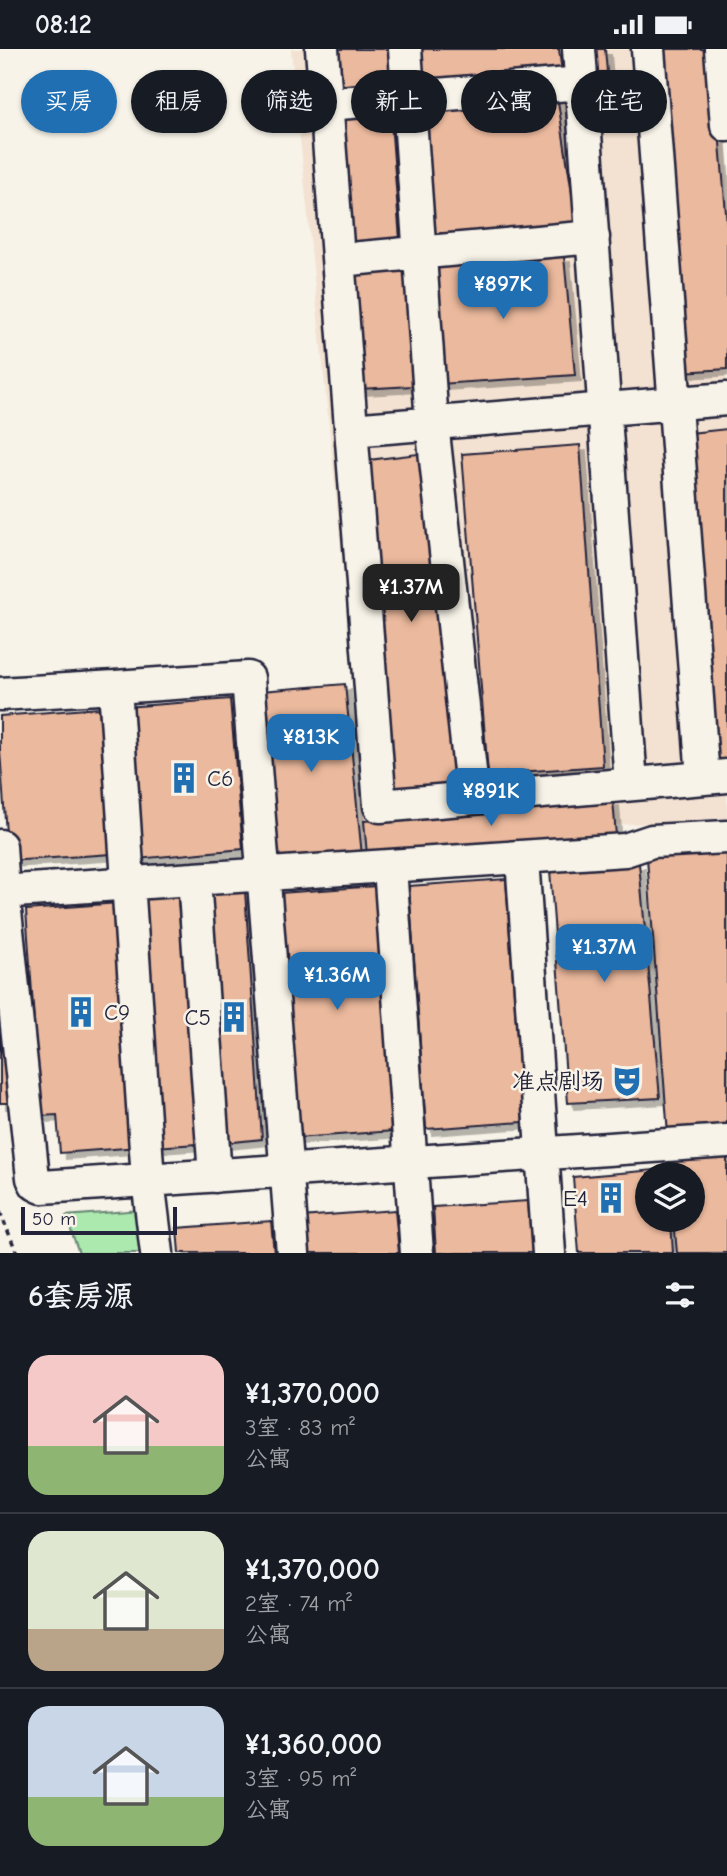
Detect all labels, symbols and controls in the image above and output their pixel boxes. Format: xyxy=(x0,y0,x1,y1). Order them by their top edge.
text: 08:12 xyxy=(35,10,92,40)
chip: 买房 xyxy=(21,70,117,133)
chip: 租房 xyxy=(131,70,227,133)
chip: 筛选 xyxy=(241,70,337,133)
chip: 新上 xyxy=(351,70,447,133)
chip: 公寓 xyxy=(461,70,557,133)
chip: 住宅 xyxy=(571,70,667,133)
pin: ¥897K xyxy=(454,261,552,321)
text: ¥897K xyxy=(474,270,532,297)
pin: ¥1.37M xyxy=(354,565,468,624)
text: ¥1.37M xyxy=(379,573,443,600)
pin: ¥813K xyxy=(262,715,360,774)
text: ¥813K xyxy=(283,723,339,750)
building icon: C6 xyxy=(167,761,201,795)
place label: C6 xyxy=(207,765,234,792)
pin: ¥891K xyxy=(442,769,540,828)
text: ¥891K xyxy=(462,777,520,804)
pin: ¥1.37M xyxy=(547,925,661,984)
text: ¥1.37M xyxy=(572,933,636,960)
pin: ¥1.36M xyxy=(280,953,394,1012)
text: ¥1.36M xyxy=(304,961,370,988)
building icon: C9 xyxy=(64,995,98,1029)
place label: C9 xyxy=(104,999,130,1026)
building icon: C5 xyxy=(217,1000,251,1034)
place label: C5 xyxy=(184,1004,211,1031)
theatre icon: 准点剧场 xyxy=(610,1064,644,1098)
place label: 准点剧场 xyxy=(512,1068,604,1095)
map controls xyxy=(635,1162,705,1232)
button: layers xyxy=(635,1162,705,1232)
building icon: E4 xyxy=(594,1181,628,1215)
place label: E4 xyxy=(563,1185,588,1212)
scale bar xyxy=(21,1204,177,1236)
text: 50 m xyxy=(32,1208,76,1230)
icon: filters xyxy=(661,1276,699,1314)
text: 6套房源 xyxy=(28,1279,134,1314)
text: ¥1,370,000 xyxy=(245,1376,380,1411)
icon: home xyxy=(84,1383,168,1467)
text: 3室 · 83 m² xyxy=(245,1414,355,1441)
text: 公寓 xyxy=(245,1445,291,1472)
text: ¥1,370,000 xyxy=(245,1552,380,1587)
icon: home xyxy=(84,1559,168,1643)
text: 2室 · 74 m² xyxy=(245,1590,352,1617)
text: 公寓 xyxy=(245,1621,291,1648)
text: ¥1,360,000 xyxy=(245,1727,382,1762)
icon: home xyxy=(84,1734,168,1818)
text: 3室 · 95 m² xyxy=(245,1765,356,1792)
text: 公寓 xyxy=(245,1796,291,1823)

